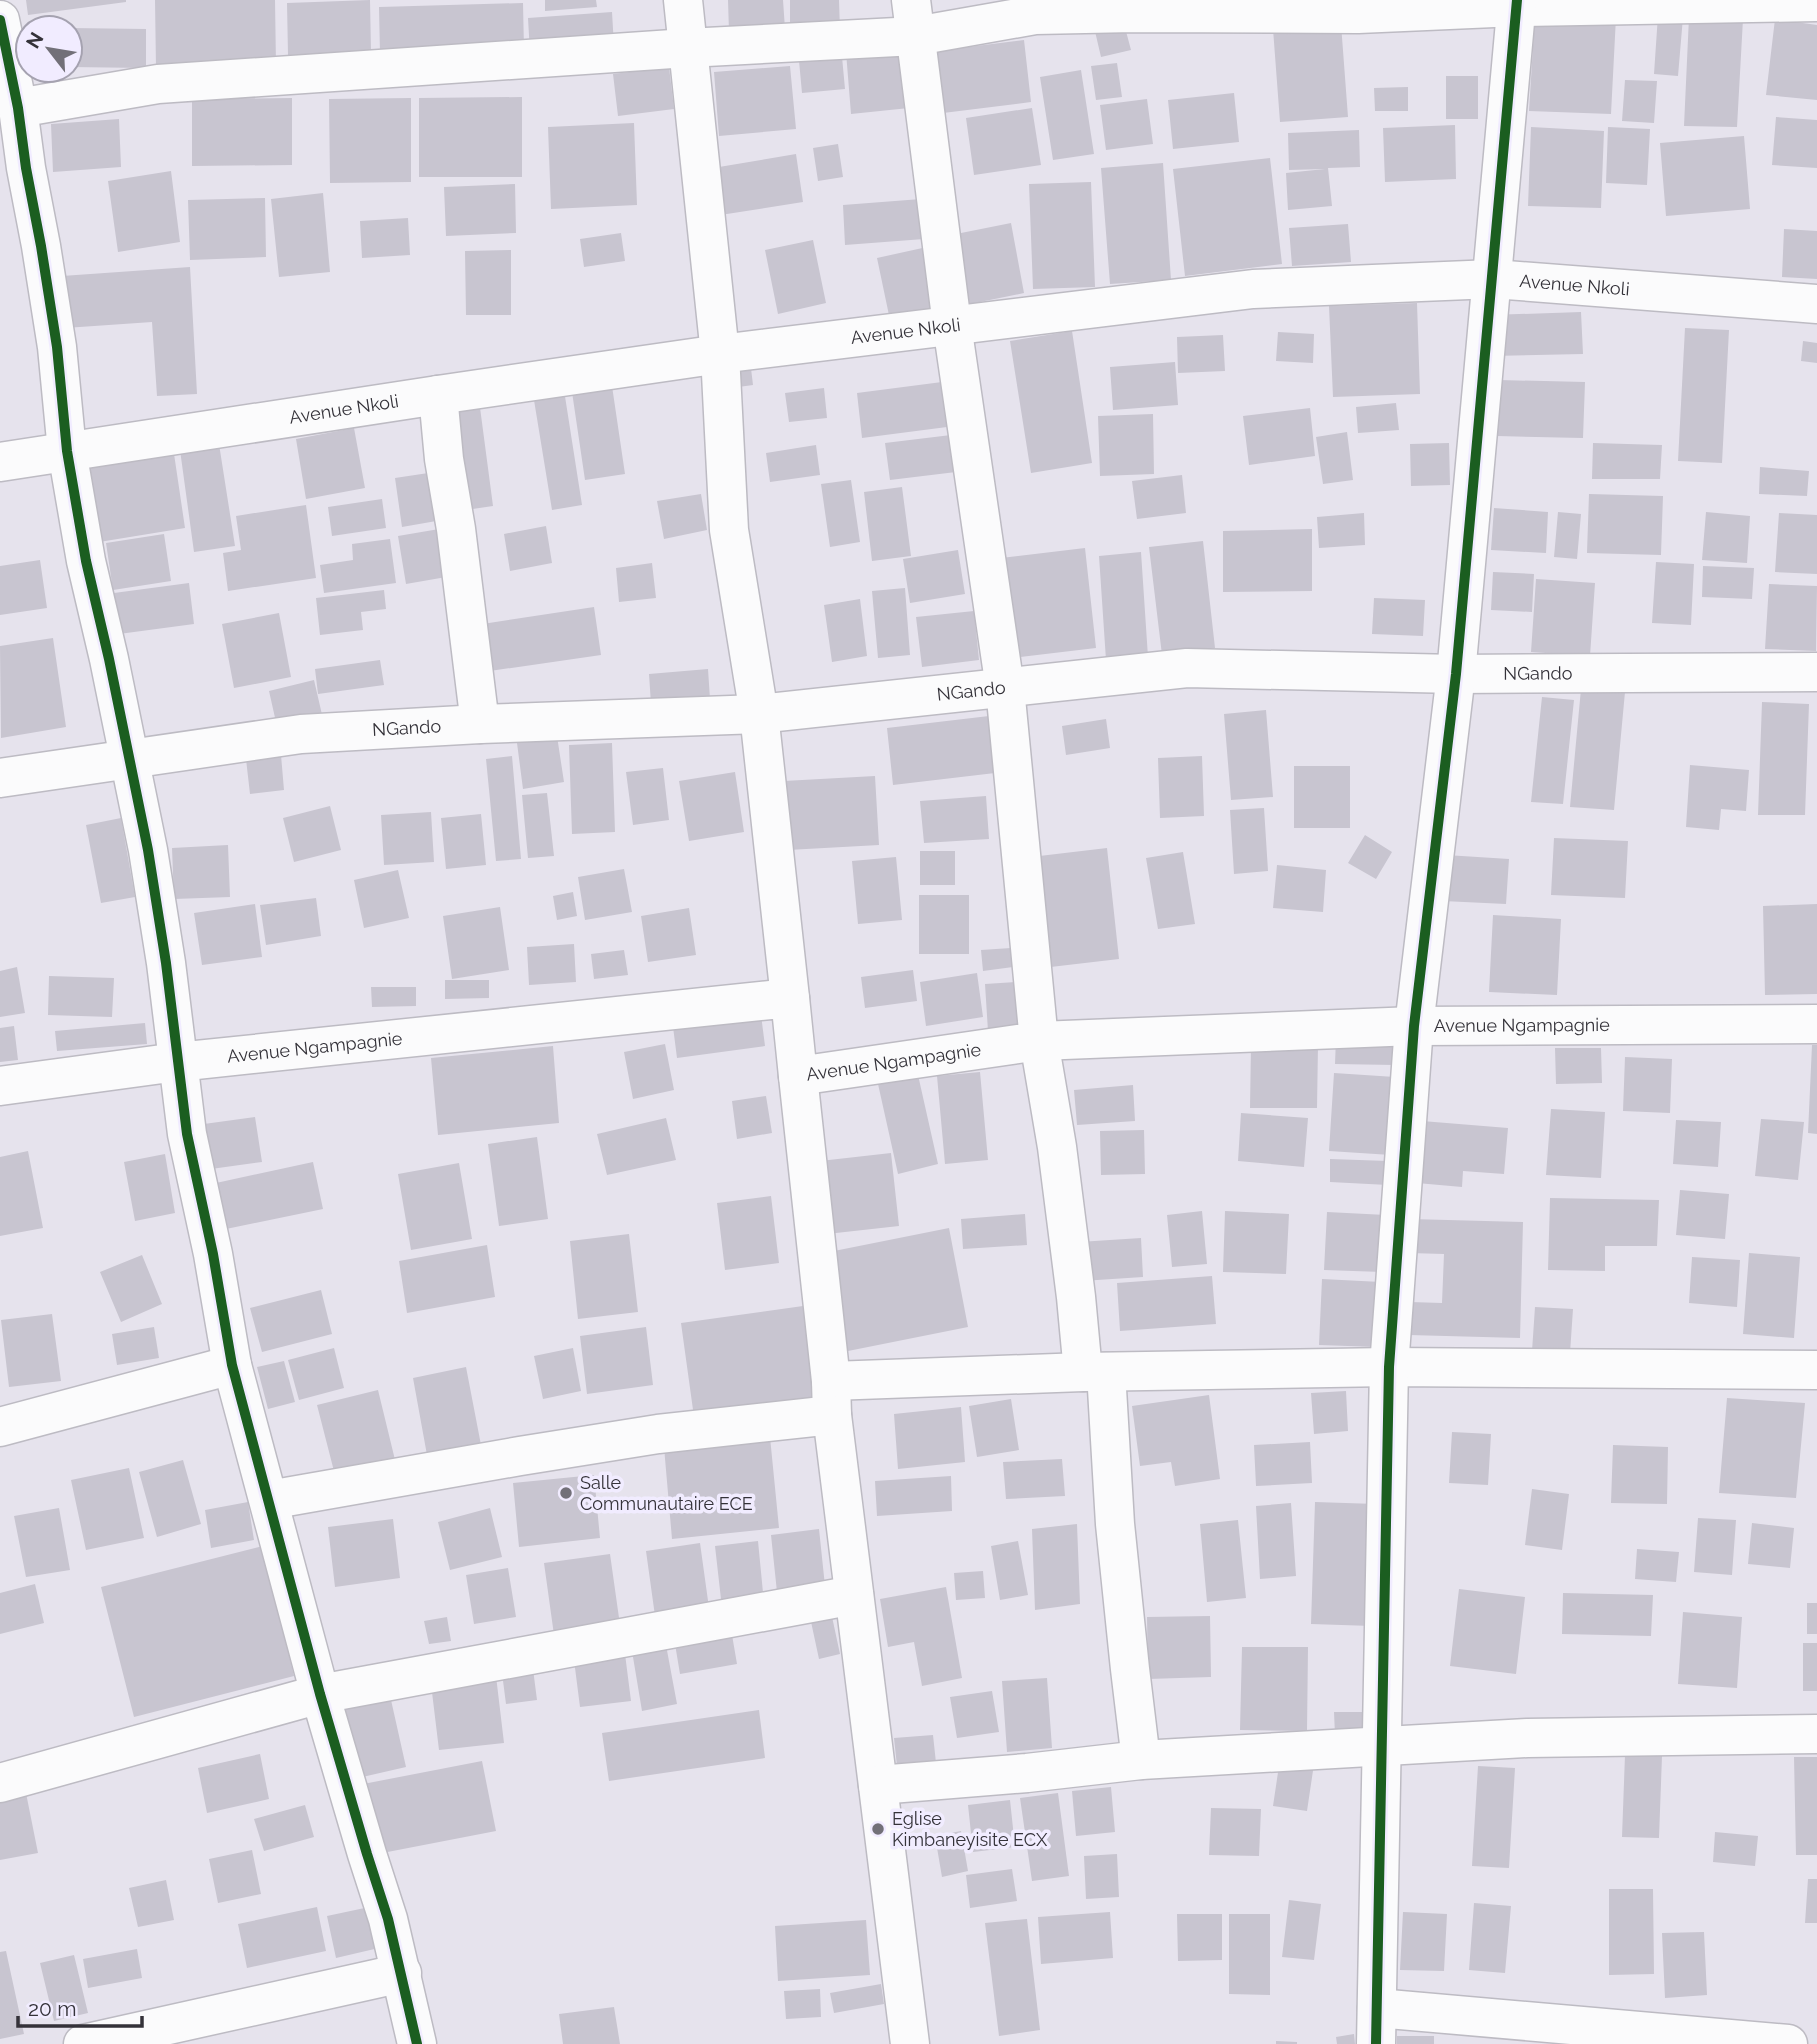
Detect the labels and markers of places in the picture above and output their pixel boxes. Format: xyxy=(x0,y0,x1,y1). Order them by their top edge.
place label: Salle Communautaire ECE xyxy=(580,1472,753,1514)
marker: Salle Communautaire ECE xyxy=(558,1485,574,1501)
place label: Eglise Kimbaneyisite ECX xyxy=(892,1808,1048,1850)
marker: Eglise Kimbaneyisite ECX xyxy=(870,1821,886,1837)

